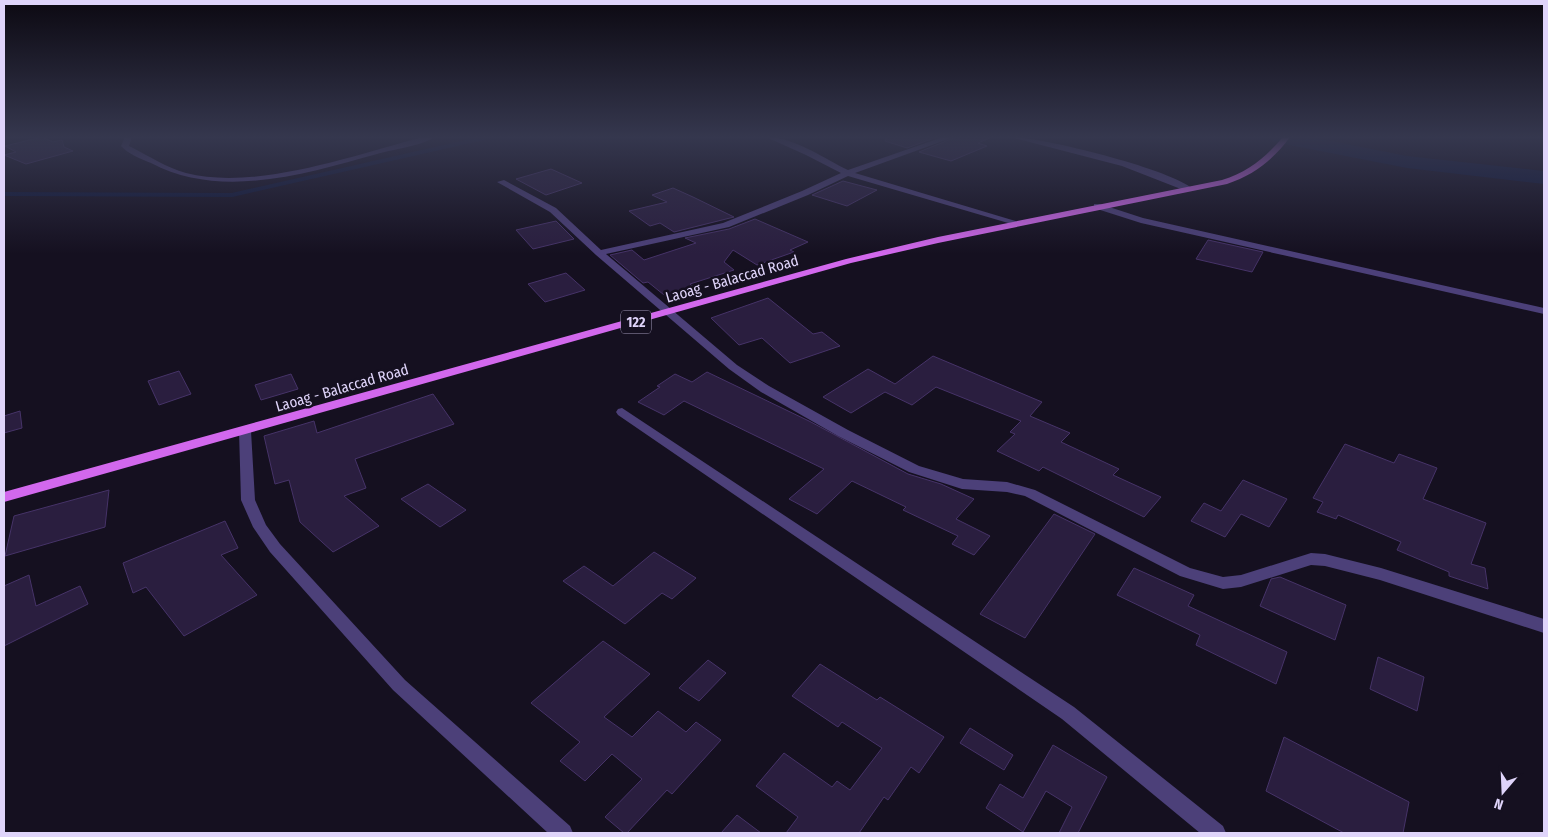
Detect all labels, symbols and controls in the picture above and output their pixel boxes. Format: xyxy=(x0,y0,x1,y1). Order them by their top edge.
street label: Laoag - Balaccad Road xyxy=(663,251,801,307)
road number: 122 xyxy=(621,311,651,334)
street label: Laoag - Balaccad Road xyxy=(273,360,411,416)
north arrow xyxy=(1478,767,1528,817)
text: N xyxy=(1492,794,1506,813)

